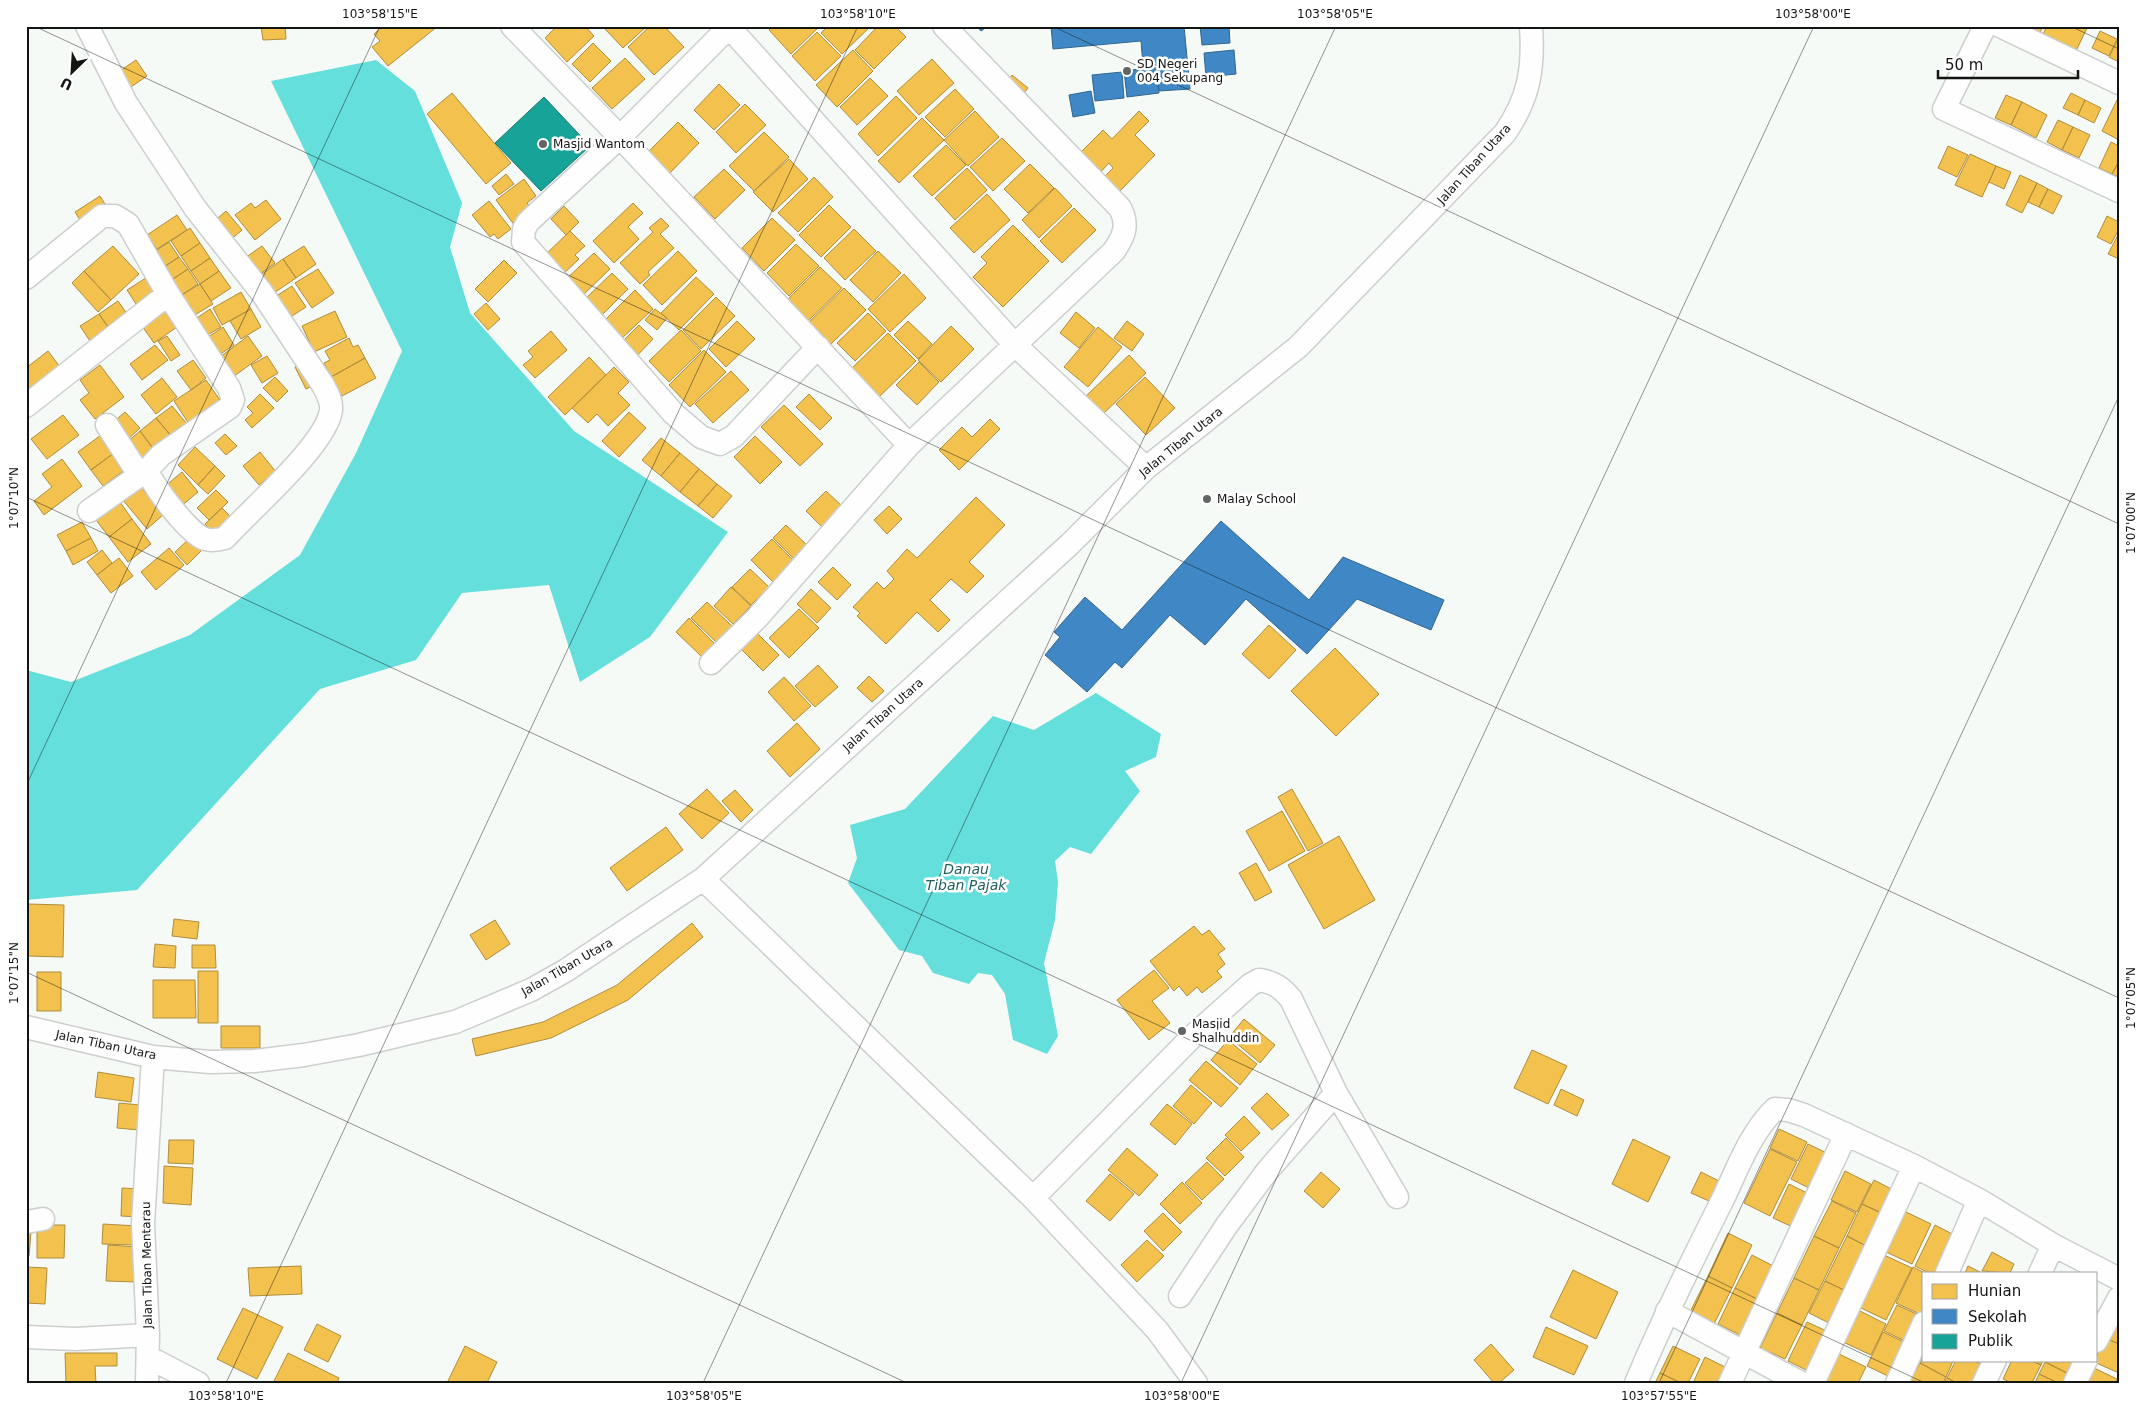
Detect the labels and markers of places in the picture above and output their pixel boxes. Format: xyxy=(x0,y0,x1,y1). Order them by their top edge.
place label: SD Negeri 004 Sekupang xyxy=(1137,57,1223,85)
marker: SD Negeri 004 Sekupang xyxy=(1121,65,1133,77)
place label: Masjid Wantom xyxy=(553,137,645,151)
marker: Masjid Wantom xyxy=(537,138,549,150)
place label: Malay School xyxy=(1217,492,1296,506)
marker: Malay School xyxy=(1201,493,1213,505)
place label: Masjid Shalhuddin xyxy=(1192,1017,1259,1045)
marker: Masjid Shalhuddin xyxy=(1176,1025,1188,1037)

